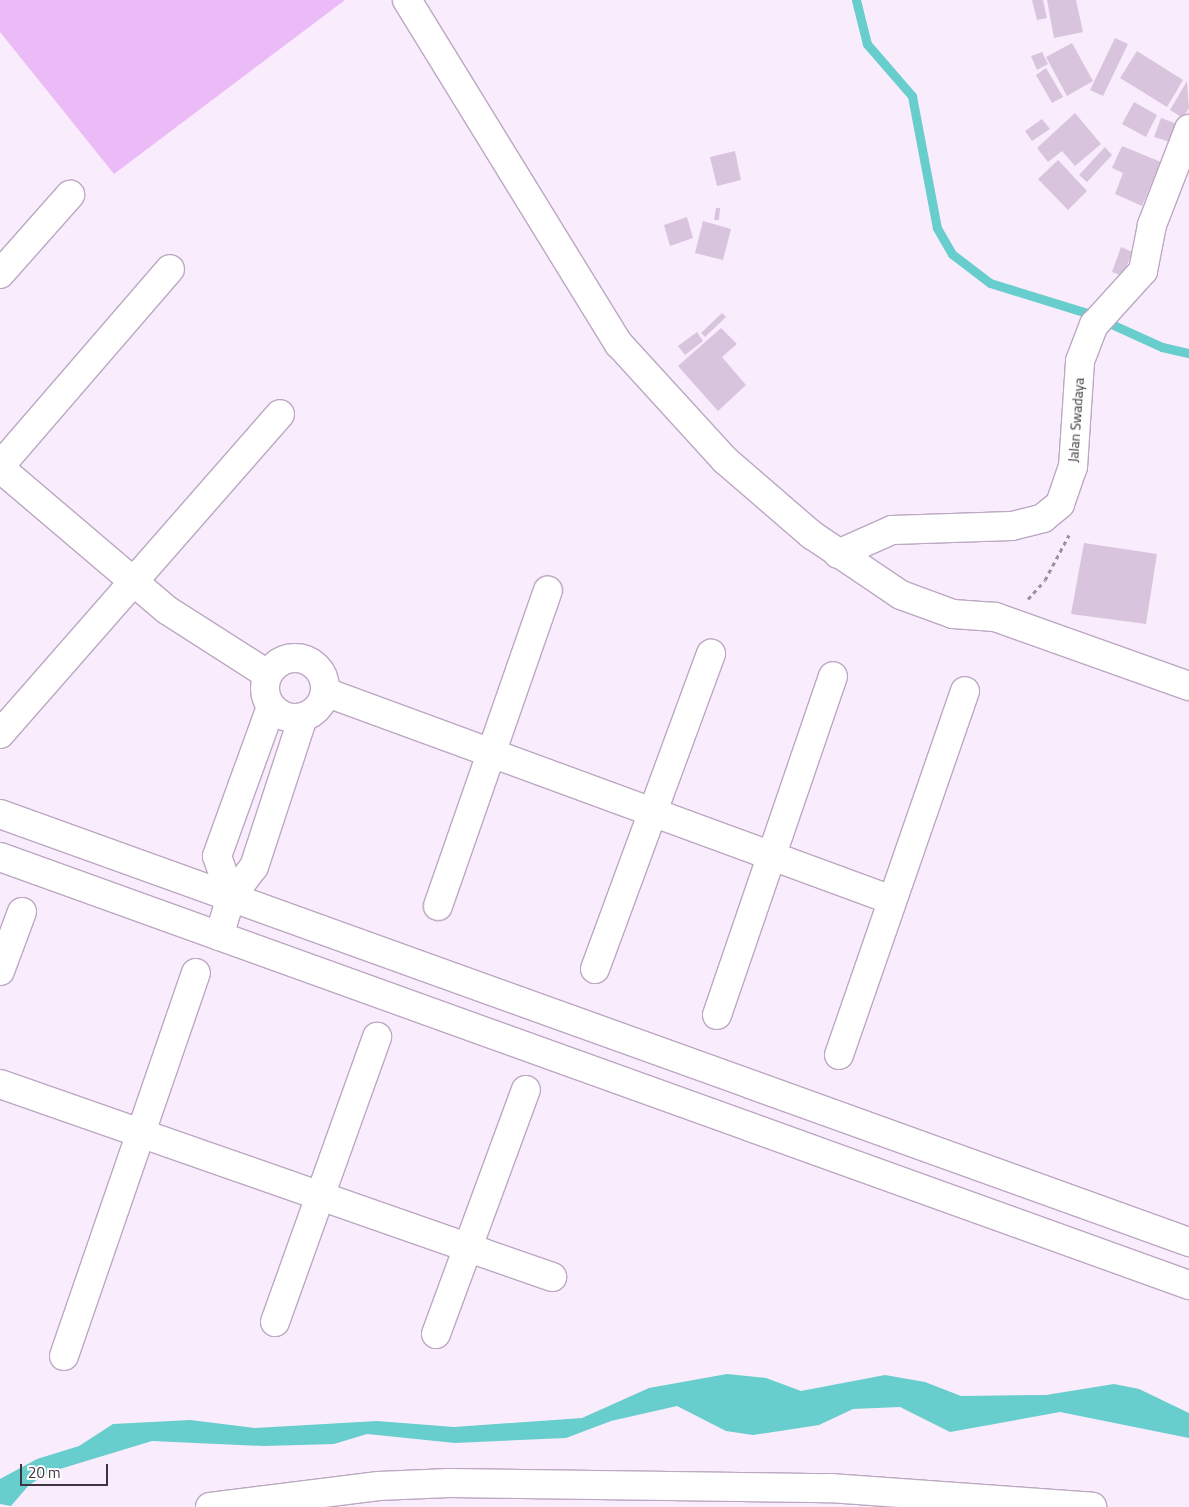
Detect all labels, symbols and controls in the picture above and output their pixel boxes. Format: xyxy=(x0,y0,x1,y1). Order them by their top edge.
street label: Jalan Swadaya xyxy=(1065,377,1087,463)
scale bar xyxy=(22,1454,110,1486)
text: 20 m xyxy=(28,1461,61,1484)

